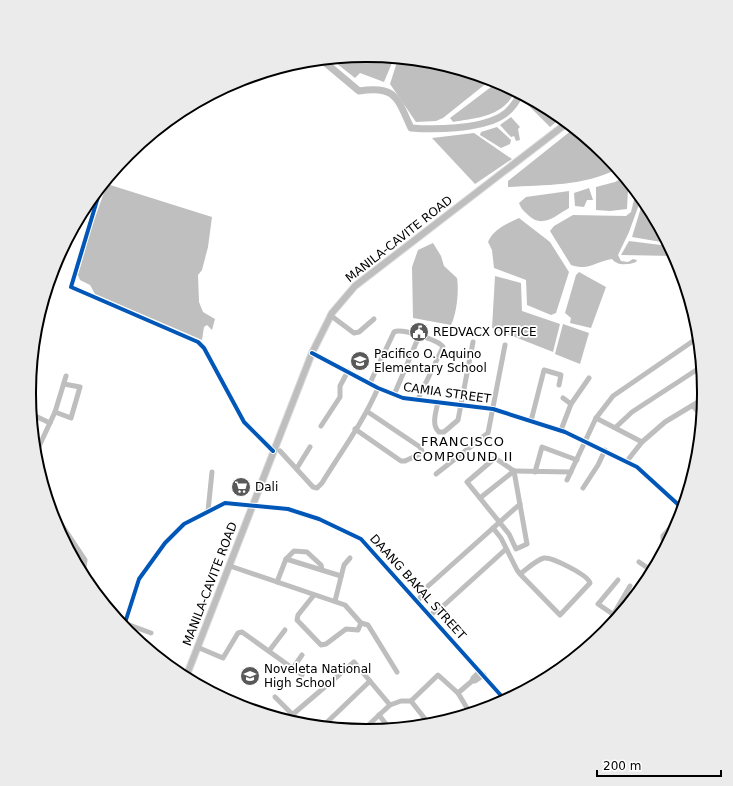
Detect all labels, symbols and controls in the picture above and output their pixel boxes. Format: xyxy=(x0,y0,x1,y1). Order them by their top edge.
street label: MANILA-CAVITE ROAD xyxy=(343,193,455,285)
public building icon: REDVACX OFFICE xyxy=(408,321,430,343)
place label: REDVACX OFFICE xyxy=(433,325,537,339)
place label: Pacifico O. Aquino Elementary School xyxy=(374,347,487,375)
school or university icon: Pacifico O. Aquino Elementary School xyxy=(349,350,371,372)
street label: CAMIA STREET xyxy=(402,380,492,406)
district label: FRANCISCO COMPOUND II xyxy=(413,434,513,464)
supermarket icon: Dali xyxy=(230,476,252,498)
place label: Dali xyxy=(255,480,278,494)
street label: MANILA-CAVITE ROAD xyxy=(180,520,240,648)
street label: DAANG BAKAL STREET xyxy=(367,532,469,643)
place label: Noveleta National High School xyxy=(264,662,371,690)
school or university icon: Noveleta National High School xyxy=(239,665,261,687)
scale bar xyxy=(597,752,721,778)
text: 200 m xyxy=(603,759,641,773)

